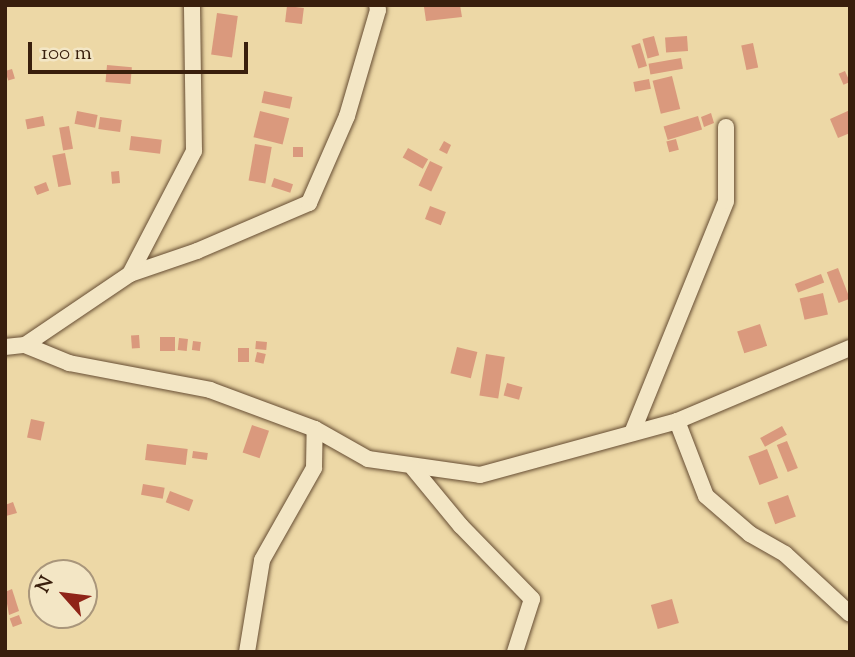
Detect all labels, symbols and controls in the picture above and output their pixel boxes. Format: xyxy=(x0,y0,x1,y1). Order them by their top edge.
scale bar xyxy=(32,28,252,72)
text: 100 m xyxy=(41,39,92,69)
north arrow xyxy=(28,559,98,629)
text: N xyxy=(30,572,61,598)

